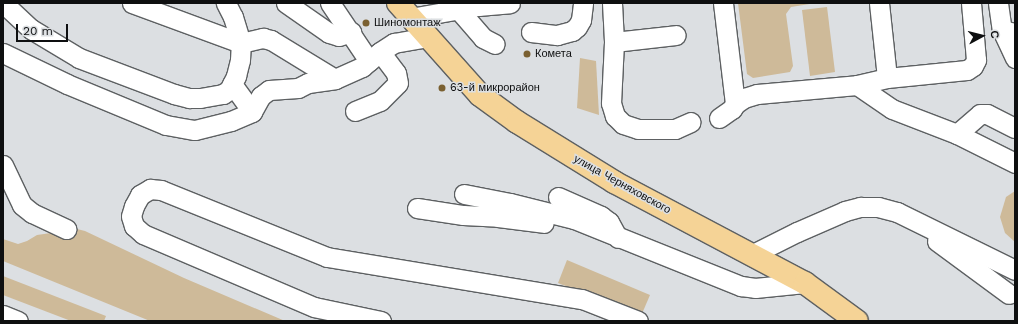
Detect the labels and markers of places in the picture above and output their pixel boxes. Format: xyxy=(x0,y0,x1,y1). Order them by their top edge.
place label: Шиномонтаж xyxy=(374,16,441,30)
marker: Шиномонтаж xyxy=(361,18,371,28)
place label: Комета xyxy=(535,47,572,61)
marker: Комета xyxy=(522,49,532,59)
place label: 63-й микрорайон xyxy=(450,81,540,95)
marker: 63-й микрорайон xyxy=(437,83,447,93)

